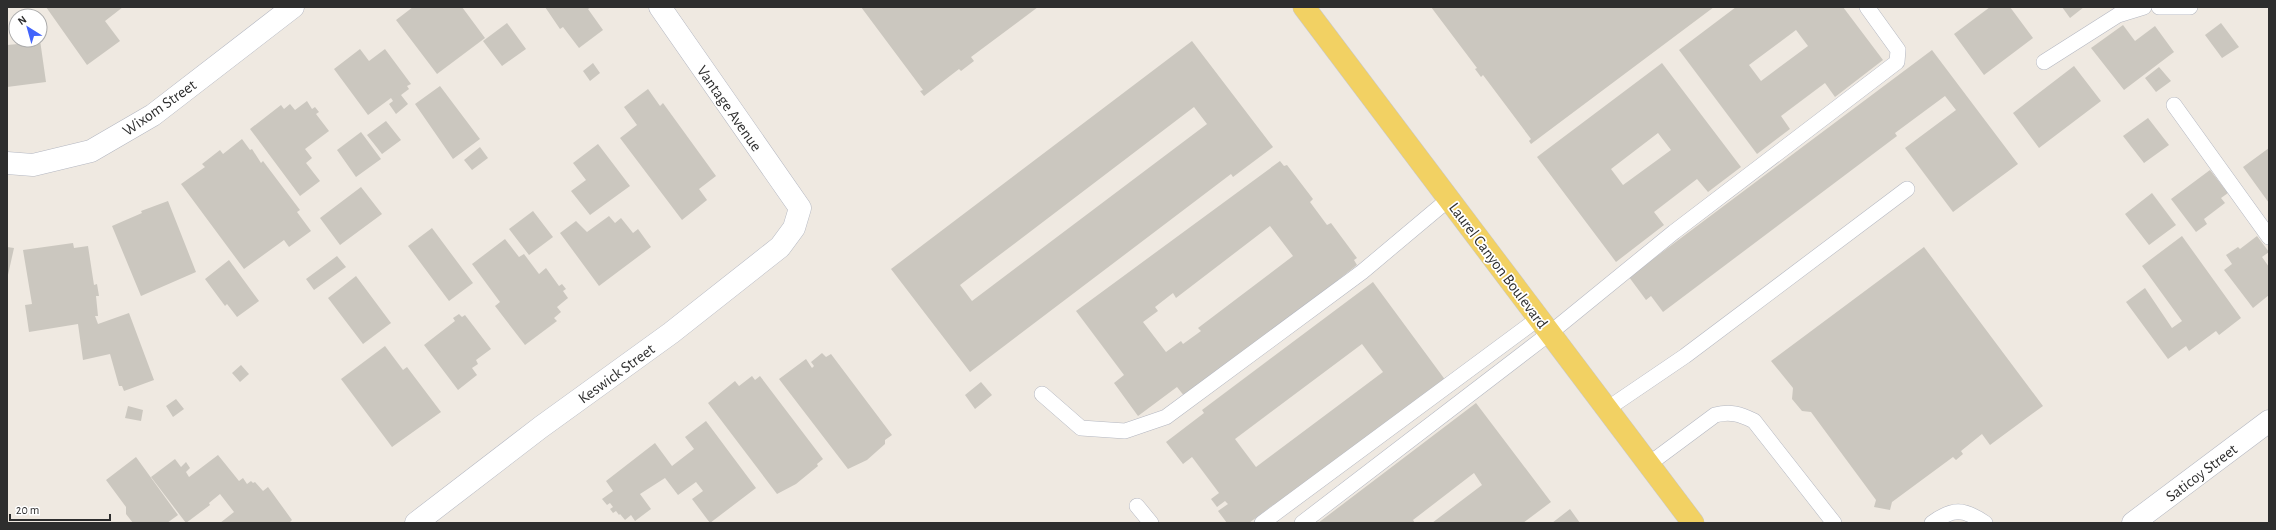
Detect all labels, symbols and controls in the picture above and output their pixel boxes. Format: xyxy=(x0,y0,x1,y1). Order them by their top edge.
north arrow xyxy=(8,8,48,48)
text: N xyxy=(16,14,29,27)
street label: Vantage Avenue xyxy=(694,63,765,154)
street label: Wixom Street xyxy=(120,77,199,139)
street label: Laurel Canyon Boulevard xyxy=(1445,200,1551,332)
street label: Keswick Street xyxy=(575,341,658,407)
street label: Saticoy Street xyxy=(2163,441,2241,505)
scale bar xyxy=(10,496,110,522)
text: 20 m xyxy=(16,504,39,516)

